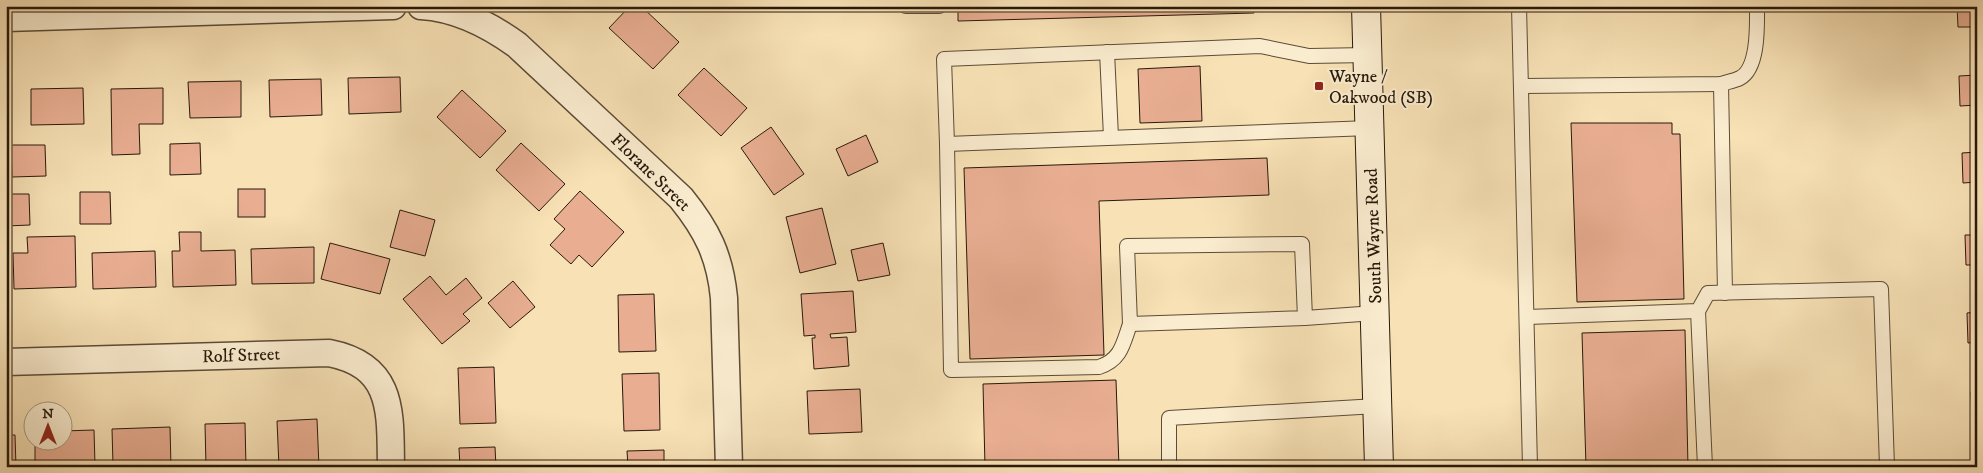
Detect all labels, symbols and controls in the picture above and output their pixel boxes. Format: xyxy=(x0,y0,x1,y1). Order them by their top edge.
place label: Wayne / Oakwood (SB) xyxy=(1328,66,1433,109)
marker: Wayne / Oakwood (SB) xyxy=(1313,80,1325,92)
street label: Florane Street xyxy=(606,129,695,216)
street label: South Wayne Road xyxy=(1361,168,1387,304)
street label: Rolf Street xyxy=(202,344,281,368)
north arrow xyxy=(22,400,72,450)
text: N xyxy=(42,405,54,423)

